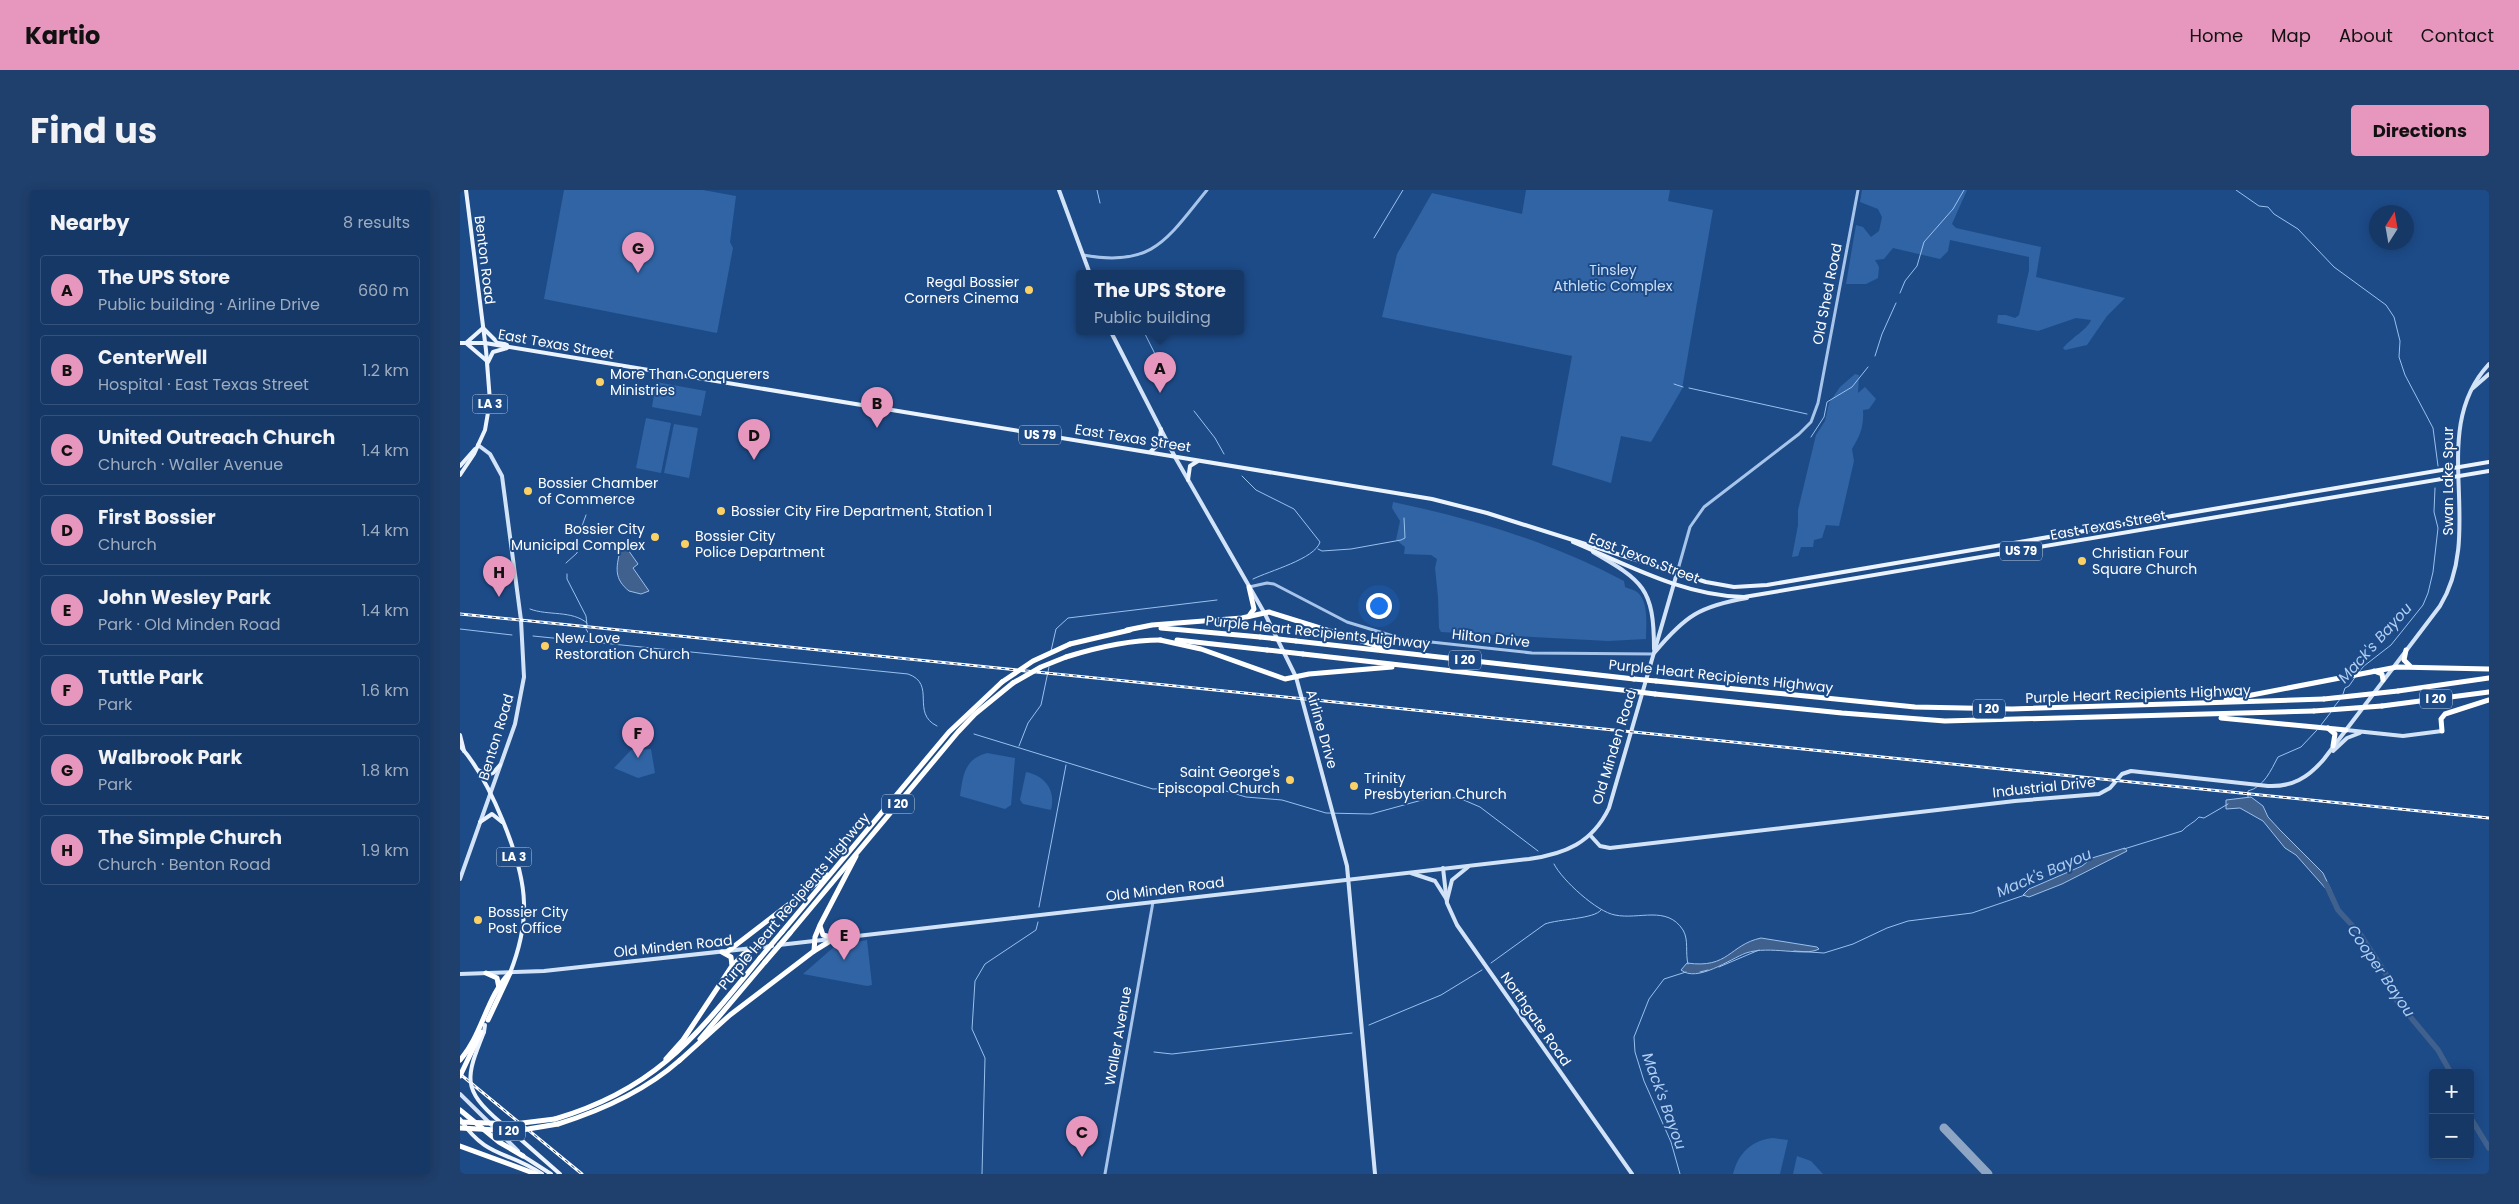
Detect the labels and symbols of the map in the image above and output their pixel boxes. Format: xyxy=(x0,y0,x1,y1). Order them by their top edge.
north arrow xyxy=(2369,205,2414,250)
street label: Benton Road xyxy=(470,214,500,306)
pin: G xyxy=(622,232,654,273)
street label: Old Shed Road xyxy=(1807,241,1847,347)
park label: Tinsley Athletic Complex xyxy=(1554,260,1673,296)
place label: Regal Bossier Corners Cinema xyxy=(904,272,1019,308)
marker: Regal Bossier Corners Cinema xyxy=(1023,284,1035,296)
street label: East Texas Street xyxy=(497,324,615,364)
pin: A xyxy=(1144,352,1176,393)
place label: More Than Conquerers Ministries xyxy=(610,364,770,400)
marker: More Than Conquerers Ministries xyxy=(594,376,606,388)
pin: B xyxy=(861,387,893,428)
road number: LA 3 xyxy=(472,394,508,413)
pin: D xyxy=(738,419,770,460)
street label: East Texas Street xyxy=(1074,419,1192,457)
road number: US 79 xyxy=(1019,426,1061,444)
street label: Swan Lake Spur xyxy=(2438,427,2458,535)
place label: Bossier Chamber of Commerce xyxy=(538,473,658,509)
marker: Bossier Chamber of Commerce xyxy=(522,485,534,497)
place label: Bossier City Fire Department, Station 1 xyxy=(731,501,992,521)
marker: Bossier City Fire Department, Station 1 xyxy=(715,505,727,517)
street label: East Texas Street xyxy=(2049,505,2167,545)
place label: Bossier City Municipal Complex xyxy=(511,519,645,555)
place label: Bossier City Police Department xyxy=(695,526,825,562)
street label: East Texas Street xyxy=(1586,528,1702,588)
marker: Bossier City Municipal Complex xyxy=(649,531,661,543)
marker: Bossier City Police Department xyxy=(679,538,691,550)
road number: US 79 xyxy=(2000,542,2042,561)
place label: Christian Four Square Church xyxy=(2092,543,2197,579)
marker: Christian Four Square Church xyxy=(2076,555,2088,567)
pin: H xyxy=(483,556,515,597)
your location xyxy=(1366,593,1392,619)
water label: Mack's Bayou xyxy=(2333,598,2417,687)
street label: Purple Heart Recipients Highway xyxy=(1205,610,1431,654)
street label: Hilton Drive xyxy=(1451,624,1531,652)
place label: New Love Restoration Church xyxy=(555,628,690,664)
marker: New Love Restoration Church xyxy=(539,640,551,652)
road number: I 20 xyxy=(1449,650,1481,670)
street label: Purple Heart Recipients Highway xyxy=(1608,654,1834,698)
street label: Purple Heart Recipients Highway xyxy=(2025,680,2251,708)
street label: Airline Drive xyxy=(1301,687,1343,771)
street label: Old Minden Road xyxy=(1587,687,1641,807)
road number: I 20 xyxy=(2420,689,2452,708)
street label: Benton Road xyxy=(473,691,519,783)
road number: I 20 xyxy=(1973,699,2005,718)
pin: F xyxy=(622,717,654,758)
place label: Saint George's Episcopal Church xyxy=(1158,762,1280,798)
place label: Trinity Presbyterian Church xyxy=(1364,768,1507,804)
street label: Industrial Drive xyxy=(1991,772,2097,802)
marker: Saint George's Episcopal Church xyxy=(1284,774,1296,786)
marker: Trinity Presbyterian Church xyxy=(1348,780,1360,792)
road number: I 20 xyxy=(882,794,914,814)
street label: Purple Heart Recipients Highway xyxy=(714,808,874,994)
water label: Mack's Bayou xyxy=(1993,843,2095,902)
road number: LA 3 xyxy=(496,848,532,866)
street label: Old Minden Road xyxy=(1105,872,1225,906)
place label: Bossier City Post Office xyxy=(488,902,569,938)
marker: Bossier City Post Office xyxy=(472,914,484,926)
pin: E xyxy=(828,919,860,960)
water label: Cooper Bayou xyxy=(2343,920,2420,1021)
street label: Old Minden Road xyxy=(613,930,733,962)
street label: Northgate Road xyxy=(1496,968,1576,1070)
street label: Waller Avenue xyxy=(1099,985,1137,1087)
water label: Mack's Bayou xyxy=(1637,1050,1692,1153)
pin: C xyxy=(1066,1116,1098,1157)
road number: I 20 xyxy=(493,1121,525,1140)

